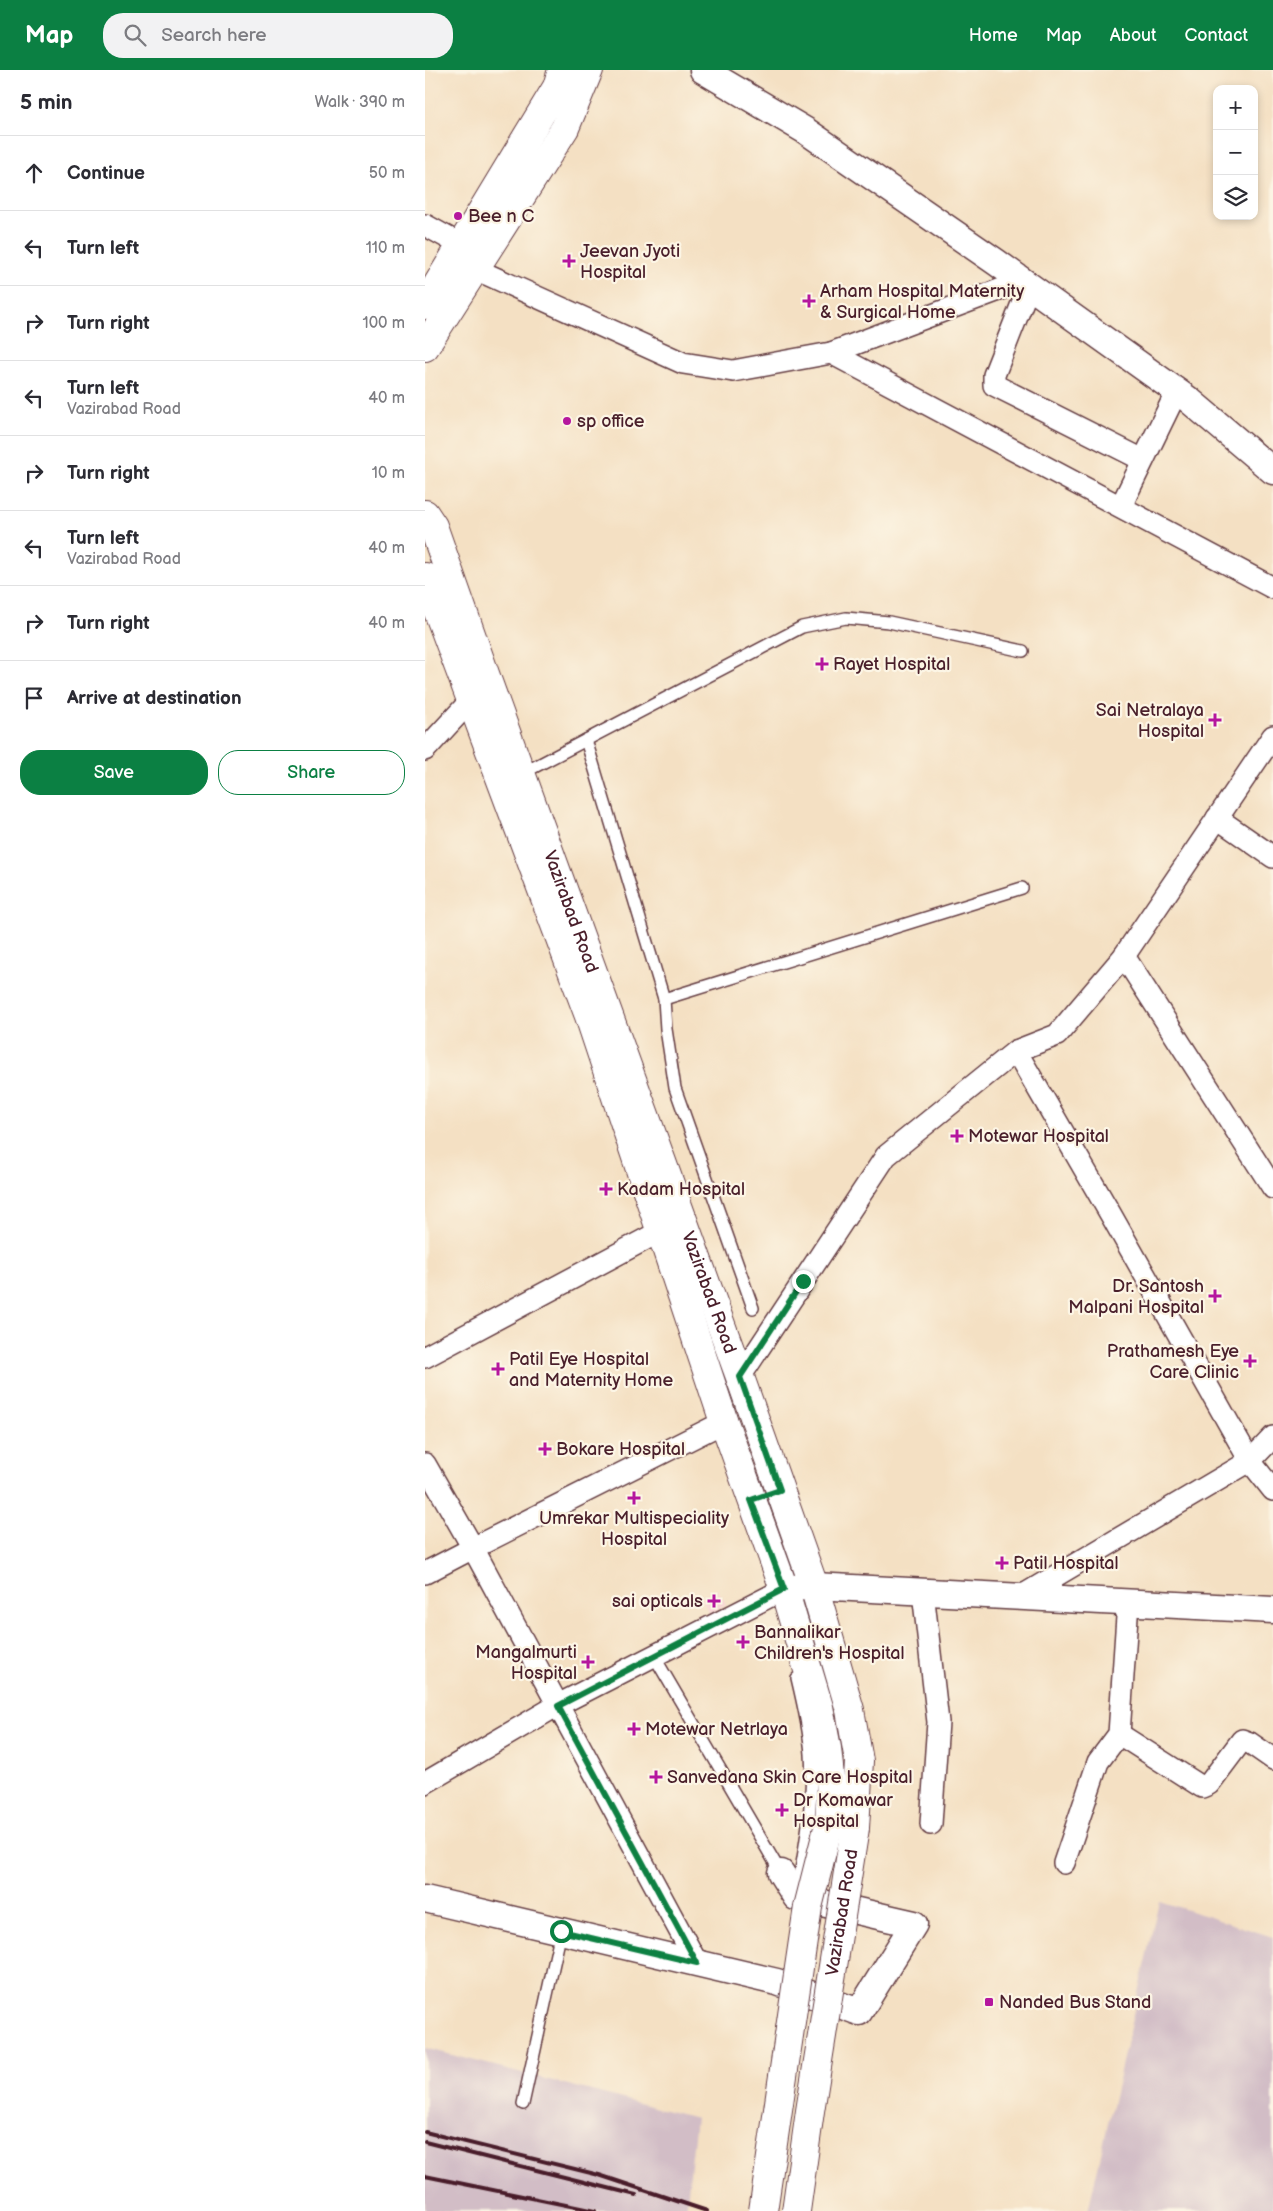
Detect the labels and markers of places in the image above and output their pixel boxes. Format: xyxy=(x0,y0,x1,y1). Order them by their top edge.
place label: Bee n C xyxy=(468,206,535,227)
marker: Bee n C xyxy=(452,210,464,222)
place label: Jeevan Jyoti Hospital xyxy=(580,241,680,283)
marker: Jeevan Jyoti Hospital xyxy=(562,254,576,268)
place label: Arham Hospital Maternity & Surgical Home xyxy=(820,281,1025,323)
marker: Arham Hospital Maternity & Surgical Home xyxy=(802,294,816,308)
place label: sp office xyxy=(577,411,645,432)
marker: sp office xyxy=(561,415,573,427)
place label: Rayet Hospital xyxy=(833,654,950,675)
marker: Rayet Hospital xyxy=(815,657,829,671)
place label: Sai Netralaya Hospital xyxy=(1096,700,1204,742)
marker: Sai Netralaya Hospital xyxy=(1208,713,1222,727)
place label: Motewar Hospital xyxy=(968,1126,1109,1147)
marker: Motewar Hospital xyxy=(950,1129,964,1143)
place label: Kadam Hospital xyxy=(617,1179,745,1200)
marker: Kadam Hospital xyxy=(599,1182,613,1196)
place label: Dr. Santosh Malpani Hospital xyxy=(1068,1276,1204,1318)
marker: Dr. Santosh Malpani Hospital xyxy=(1208,1289,1222,1303)
place label: Prathamesh Eye Care Clinic xyxy=(1107,1341,1239,1383)
place label: Patil Eye Hospital and Maternity Home xyxy=(509,1349,673,1391)
marker: Prathamesh Eye Care Clinic xyxy=(1243,1354,1257,1368)
marker: Patil Eye Hospital and Maternity Home xyxy=(491,1362,505,1376)
place label: Bokare Hospital xyxy=(556,1439,685,1460)
marker: Bokare Hospital xyxy=(538,1442,552,1456)
marker: Umrekar Multispeciality Hospital xyxy=(627,1491,641,1505)
place label: Umrekar Multispeciality Hospital xyxy=(539,1508,730,1550)
place label: Patil Hospital xyxy=(1013,1553,1119,1574)
marker: Patil Hospital xyxy=(995,1556,1009,1570)
place label: sai opticals xyxy=(612,1591,703,1612)
marker: sai opticals xyxy=(707,1594,721,1608)
place label: Bannalikar Children's Hospital xyxy=(754,1622,905,1664)
marker: Bannalikar Children's Hospital xyxy=(736,1635,750,1649)
place label: Mangalmurti Hospital xyxy=(475,1642,577,1684)
marker: Mangalmurti Hospital xyxy=(581,1655,595,1669)
place label: Motewar Netrlaya xyxy=(645,1719,788,1740)
marker: Motewar Netrlaya xyxy=(627,1722,641,1736)
place label: Sanvedana Skin Care Hospital xyxy=(667,1767,912,1788)
marker: Sanvedana Skin Care Hospital xyxy=(649,1770,663,1784)
place label: Dr Komawar Hospital xyxy=(793,1790,893,1832)
marker: Dr Komawar Hospital xyxy=(775,1803,789,1817)
place label: Nanded Bus Stand xyxy=(999,1992,1151,2013)
marker: Nanded Bus Stand xyxy=(983,1996,995,2008)

